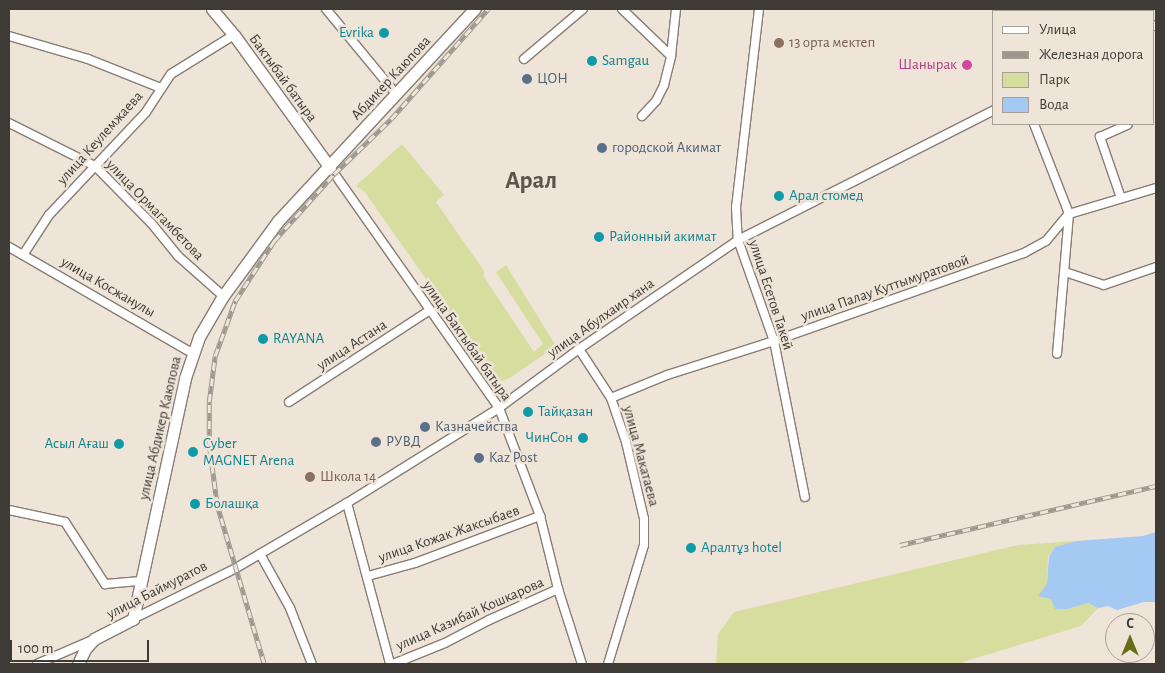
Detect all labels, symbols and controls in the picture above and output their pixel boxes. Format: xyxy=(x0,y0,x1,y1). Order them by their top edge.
legend xyxy=(992,10,1155,125)
text: Улица xyxy=(1039,22,1076,37)
place label: Evrika xyxy=(339,24,374,42)
marker: Evrika xyxy=(378,27,390,39)
street label: Бактыбай батыра xyxy=(245,30,321,126)
street label: Абдикер Каюпова xyxy=(347,32,435,124)
place label: 13 орта мектеп xyxy=(789,34,875,52)
marker: 13 орта мектеп xyxy=(773,37,785,49)
text: Железная дорога xyxy=(1039,47,1143,62)
place label: Samgau xyxy=(602,52,649,70)
marker: Samgau xyxy=(586,55,598,67)
place label: Шанырак xyxy=(898,56,957,74)
marker: Шанырак xyxy=(961,59,973,71)
place label: ЦОН xyxy=(537,70,568,88)
text: Парк xyxy=(1039,72,1070,87)
marker: ЦОН xyxy=(521,73,533,85)
street label: улица Кеулемжаева xyxy=(53,88,147,188)
text: Вода xyxy=(1039,97,1069,112)
place label: городской Акимат xyxy=(612,139,721,157)
marker: городской Акимат xyxy=(596,142,608,154)
street label: улица Ормагамбетова xyxy=(102,156,208,264)
district label: Арал xyxy=(505,166,557,196)
place label: Арал стомед xyxy=(789,187,864,205)
marker: Арал стомед xyxy=(773,190,785,202)
place label: Районный акимат xyxy=(609,228,716,246)
marker: Районный акимат xyxy=(593,231,605,243)
street label: улица Есетов Такей xyxy=(745,238,797,352)
street label: улица Палау Куттымуратовой xyxy=(799,251,971,325)
street label: улица Косжанулы xyxy=(58,253,158,321)
street label: улица Абулхаир хана xyxy=(544,274,658,362)
street label: улица Бактыбай батыра xyxy=(419,277,515,405)
street label: улица Астана xyxy=(314,316,390,374)
place label: RAYANA xyxy=(273,330,324,348)
marker: RAYANA xyxy=(257,333,269,345)
street label: улица Абдикер Каюпова xyxy=(135,354,185,502)
place label: Тайқазан xyxy=(538,403,593,421)
street label: улица Макатаева xyxy=(619,404,663,508)
marker: Тайқазан xyxy=(522,406,534,418)
place label: Казначейства xyxy=(435,418,518,436)
marker: Казначейства xyxy=(419,421,431,433)
place label: ЧинСон xyxy=(525,429,573,447)
marker: ЧинСон xyxy=(577,432,589,444)
place label: РУВД xyxy=(386,433,421,451)
place label: Cyber MAGNET Arena xyxy=(203,434,295,469)
place label: Асыл Ағаш xyxy=(44,435,109,453)
marker: РУВД xyxy=(370,436,382,448)
marker: Асыл Ағаш xyxy=(113,438,125,450)
marker: Cyber MAGNET Arena xyxy=(187,446,199,458)
place label: Kaz Post xyxy=(489,449,538,467)
marker: Kaz Post xyxy=(473,452,485,464)
place label: Школа 14 xyxy=(320,468,376,486)
marker: Школа 14 xyxy=(304,471,316,483)
place label: Болашқа xyxy=(205,495,259,513)
marker: Болашқа xyxy=(189,498,201,510)
street label: улица Кожак Жаксыбаев xyxy=(376,501,522,567)
place label: Аралтұз hotel xyxy=(701,539,782,557)
marker: Аралтұз hotel xyxy=(685,542,697,554)
street label: улица Баймуратов xyxy=(104,557,210,623)
street label: улица Казибай Кошкарова xyxy=(393,573,547,655)
north arrow xyxy=(1105,613,1155,663)
text: С xyxy=(1126,617,1134,631)
scale bar xyxy=(12,630,151,662)
text: 100 m xyxy=(18,641,53,656)

